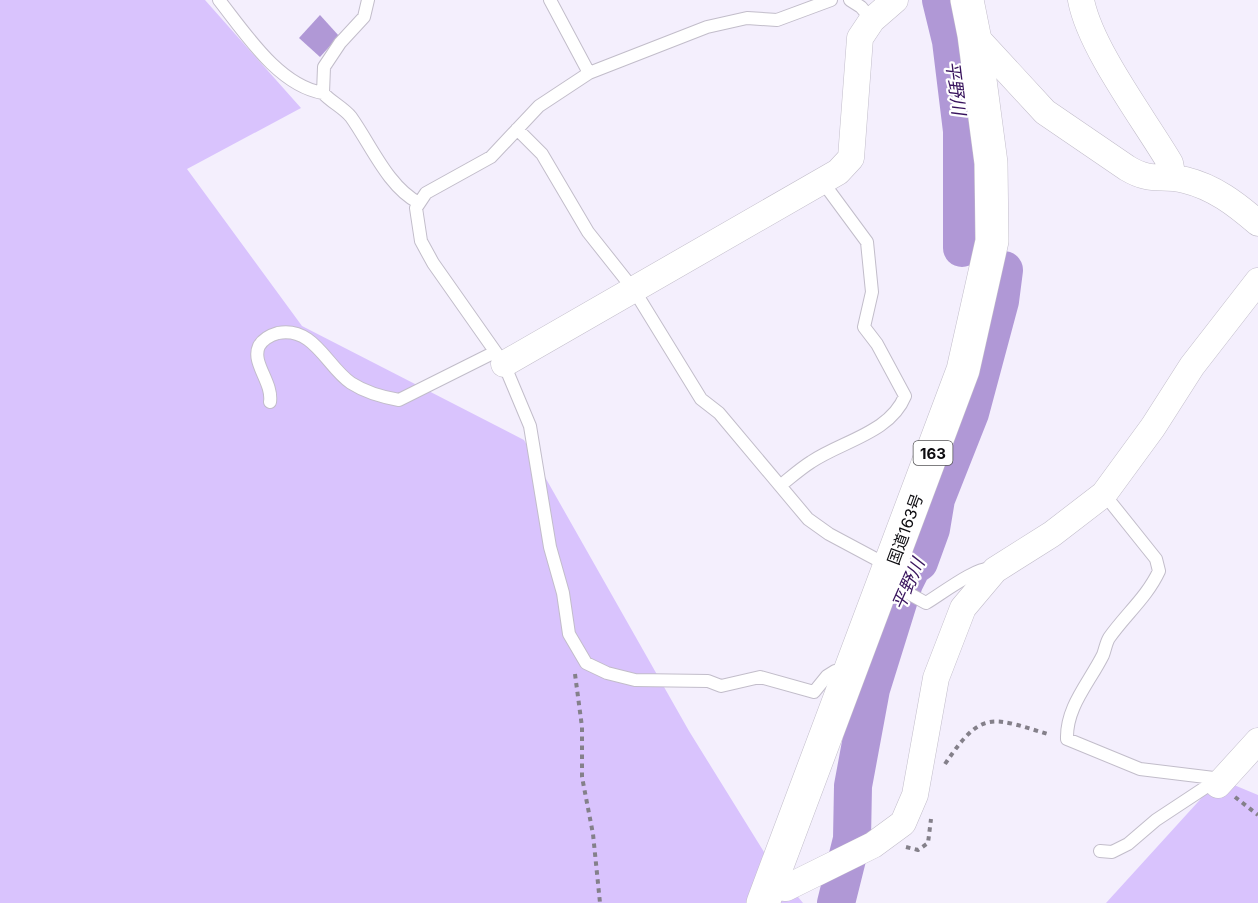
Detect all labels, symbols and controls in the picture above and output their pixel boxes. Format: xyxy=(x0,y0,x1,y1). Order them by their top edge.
water label: 平野川 xyxy=(942,60,970,118)
road number: 163 xyxy=(914,441,952,465)
street label: 国道163号 xyxy=(883,491,927,567)
water label: 平野川 xyxy=(887,553,929,613)

